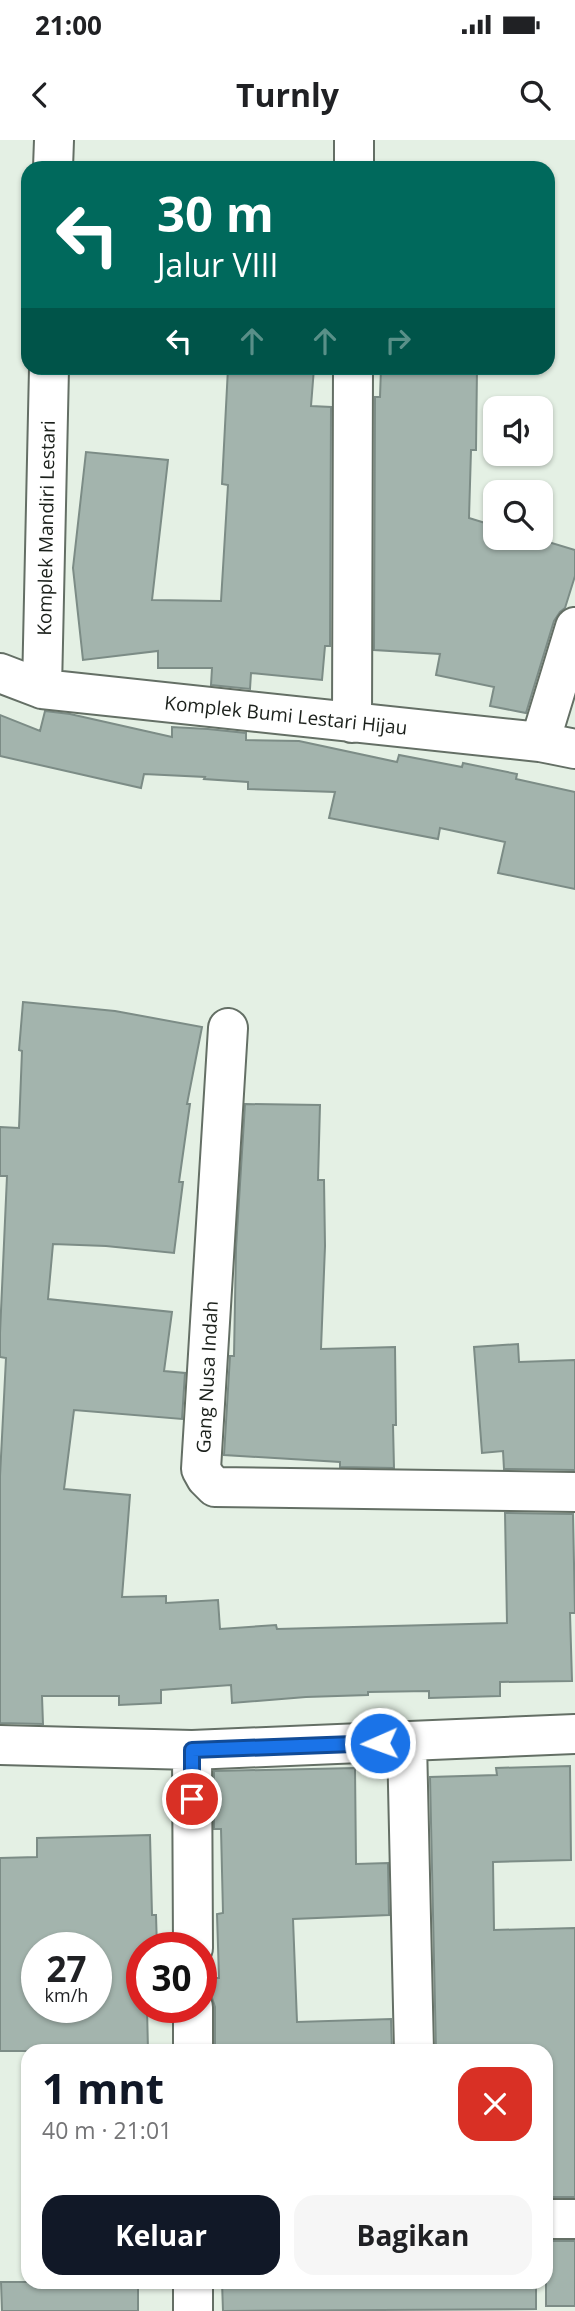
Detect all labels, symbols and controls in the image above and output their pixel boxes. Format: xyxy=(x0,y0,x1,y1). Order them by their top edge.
text: 21:00 xyxy=(35,7,102,43)
text: Turnly xyxy=(236,73,339,116)
icon: back xyxy=(21,76,59,114)
icon: search xyxy=(516,76,554,114)
text: 30 m xyxy=(157,180,274,246)
icon: left xyxy=(42,189,133,280)
text: Jalur VIII xyxy=(157,243,278,286)
icon: left xyxy=(160,322,198,360)
icon: ahead xyxy=(233,322,271,360)
icon: ahead xyxy=(306,322,344,360)
icon: right xyxy=(379,322,417,360)
map controls xyxy=(483,396,553,550)
button: sound xyxy=(483,396,553,466)
street label: Komplek Mandiri Lestari xyxy=(31,420,61,636)
button: search xyxy=(483,480,553,550)
street label: Komplek Bumi Lestari Hijau xyxy=(163,689,409,741)
street label: Gang Nusa Indah xyxy=(190,1300,224,1454)
position arrow xyxy=(343,1706,417,1780)
pin xyxy=(162,1769,222,1829)
icon: arrive xyxy=(173,1780,211,1818)
speed limit sign: 30 xyxy=(126,1932,217,2023)
text: 27 xyxy=(46,1945,87,1992)
text: km/h xyxy=(45,1983,88,2007)
text: 1 mnt xyxy=(42,2059,164,2116)
button: close xyxy=(458,2067,532,2141)
text: 40 m · 21:01 xyxy=(42,2114,172,2146)
button: Keluar xyxy=(42,2195,280,2275)
button: Bagikan xyxy=(294,2195,532,2275)

